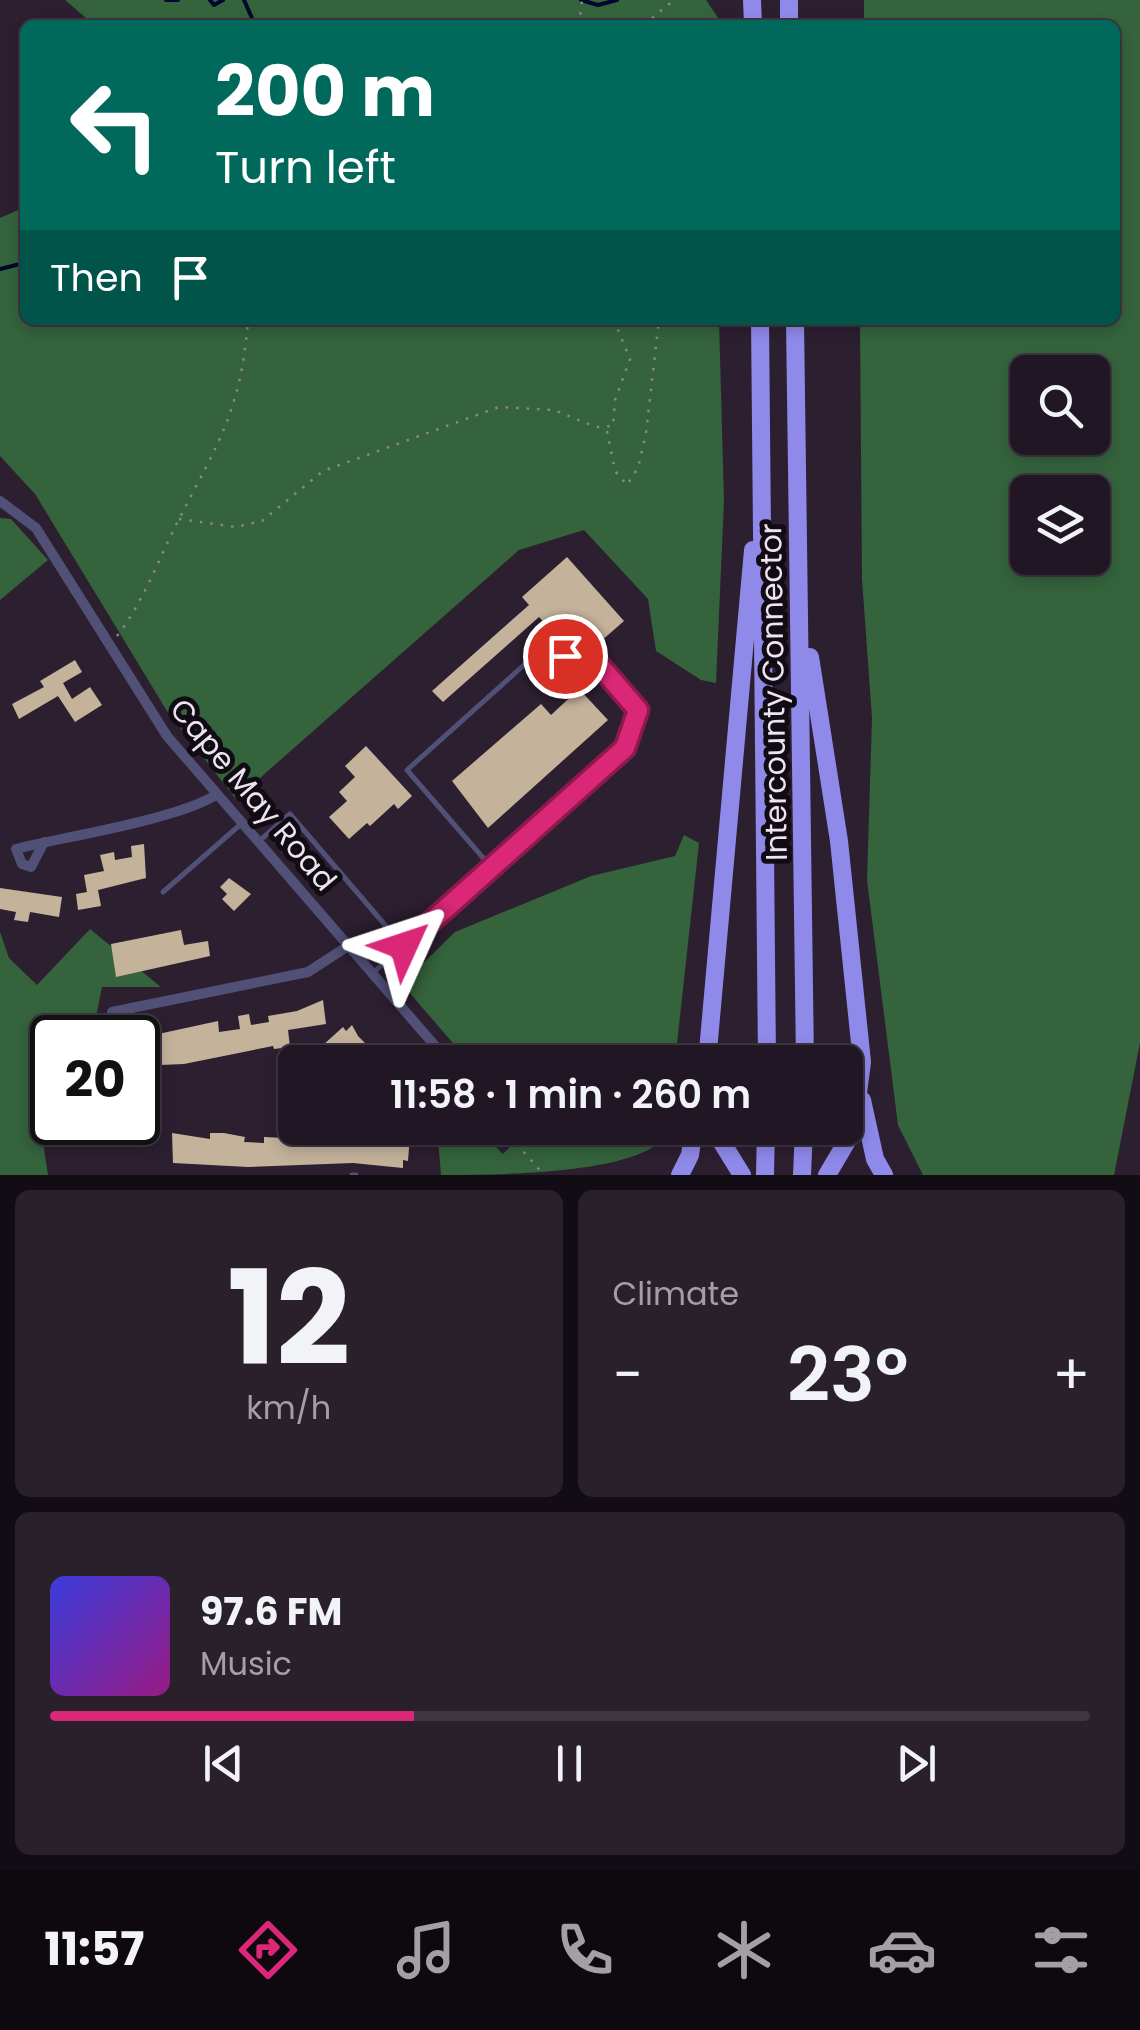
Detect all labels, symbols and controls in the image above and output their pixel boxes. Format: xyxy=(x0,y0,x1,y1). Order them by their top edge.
text: 200 m xyxy=(215,42,435,141)
icon: left xyxy=(50,60,180,190)
text: Turn left xyxy=(215,136,396,199)
icon: arrive xyxy=(163,250,218,305)
text: Then xyxy=(50,251,143,304)
map controls xyxy=(1010,355,1110,575)
button: search xyxy=(1010,355,1110,455)
button: layers xyxy=(1010,475,1110,575)
street label: Intercounty Connector xyxy=(749,523,798,861)
pin xyxy=(523,614,608,699)
icon: arrive xyxy=(538,629,593,684)
street label: Cape May Road xyxy=(160,689,347,900)
position arrow xyxy=(352,894,456,998)
speed limit sign: 20 xyxy=(30,1015,160,1145)
text: 11:58 · 1 min · 260 m xyxy=(390,1068,751,1121)
text: 12 xyxy=(227,1227,350,1410)
text: Climate xyxy=(613,1271,739,1316)
text: 23° xyxy=(787,1322,908,1427)
text: − xyxy=(613,1336,643,1413)
text: + xyxy=(1052,1336,1090,1413)
text: km/h xyxy=(246,1385,331,1430)
text: 97.6 FM xyxy=(200,1585,342,1638)
text: Music xyxy=(200,1641,292,1686)
icon: previous xyxy=(196,1736,251,1791)
icon: pause xyxy=(542,1736,597,1791)
icon: next xyxy=(889,1736,944,1791)
icon: directions xyxy=(233,1915,303,1985)
icon: music xyxy=(391,1915,461,1985)
icon: phone xyxy=(550,1915,620,1985)
icon: climate xyxy=(709,1915,779,1985)
icon: car xyxy=(867,1915,937,1985)
icon: filters xyxy=(1026,1915,1096,1985)
text: 11:57 xyxy=(44,1918,144,1981)

